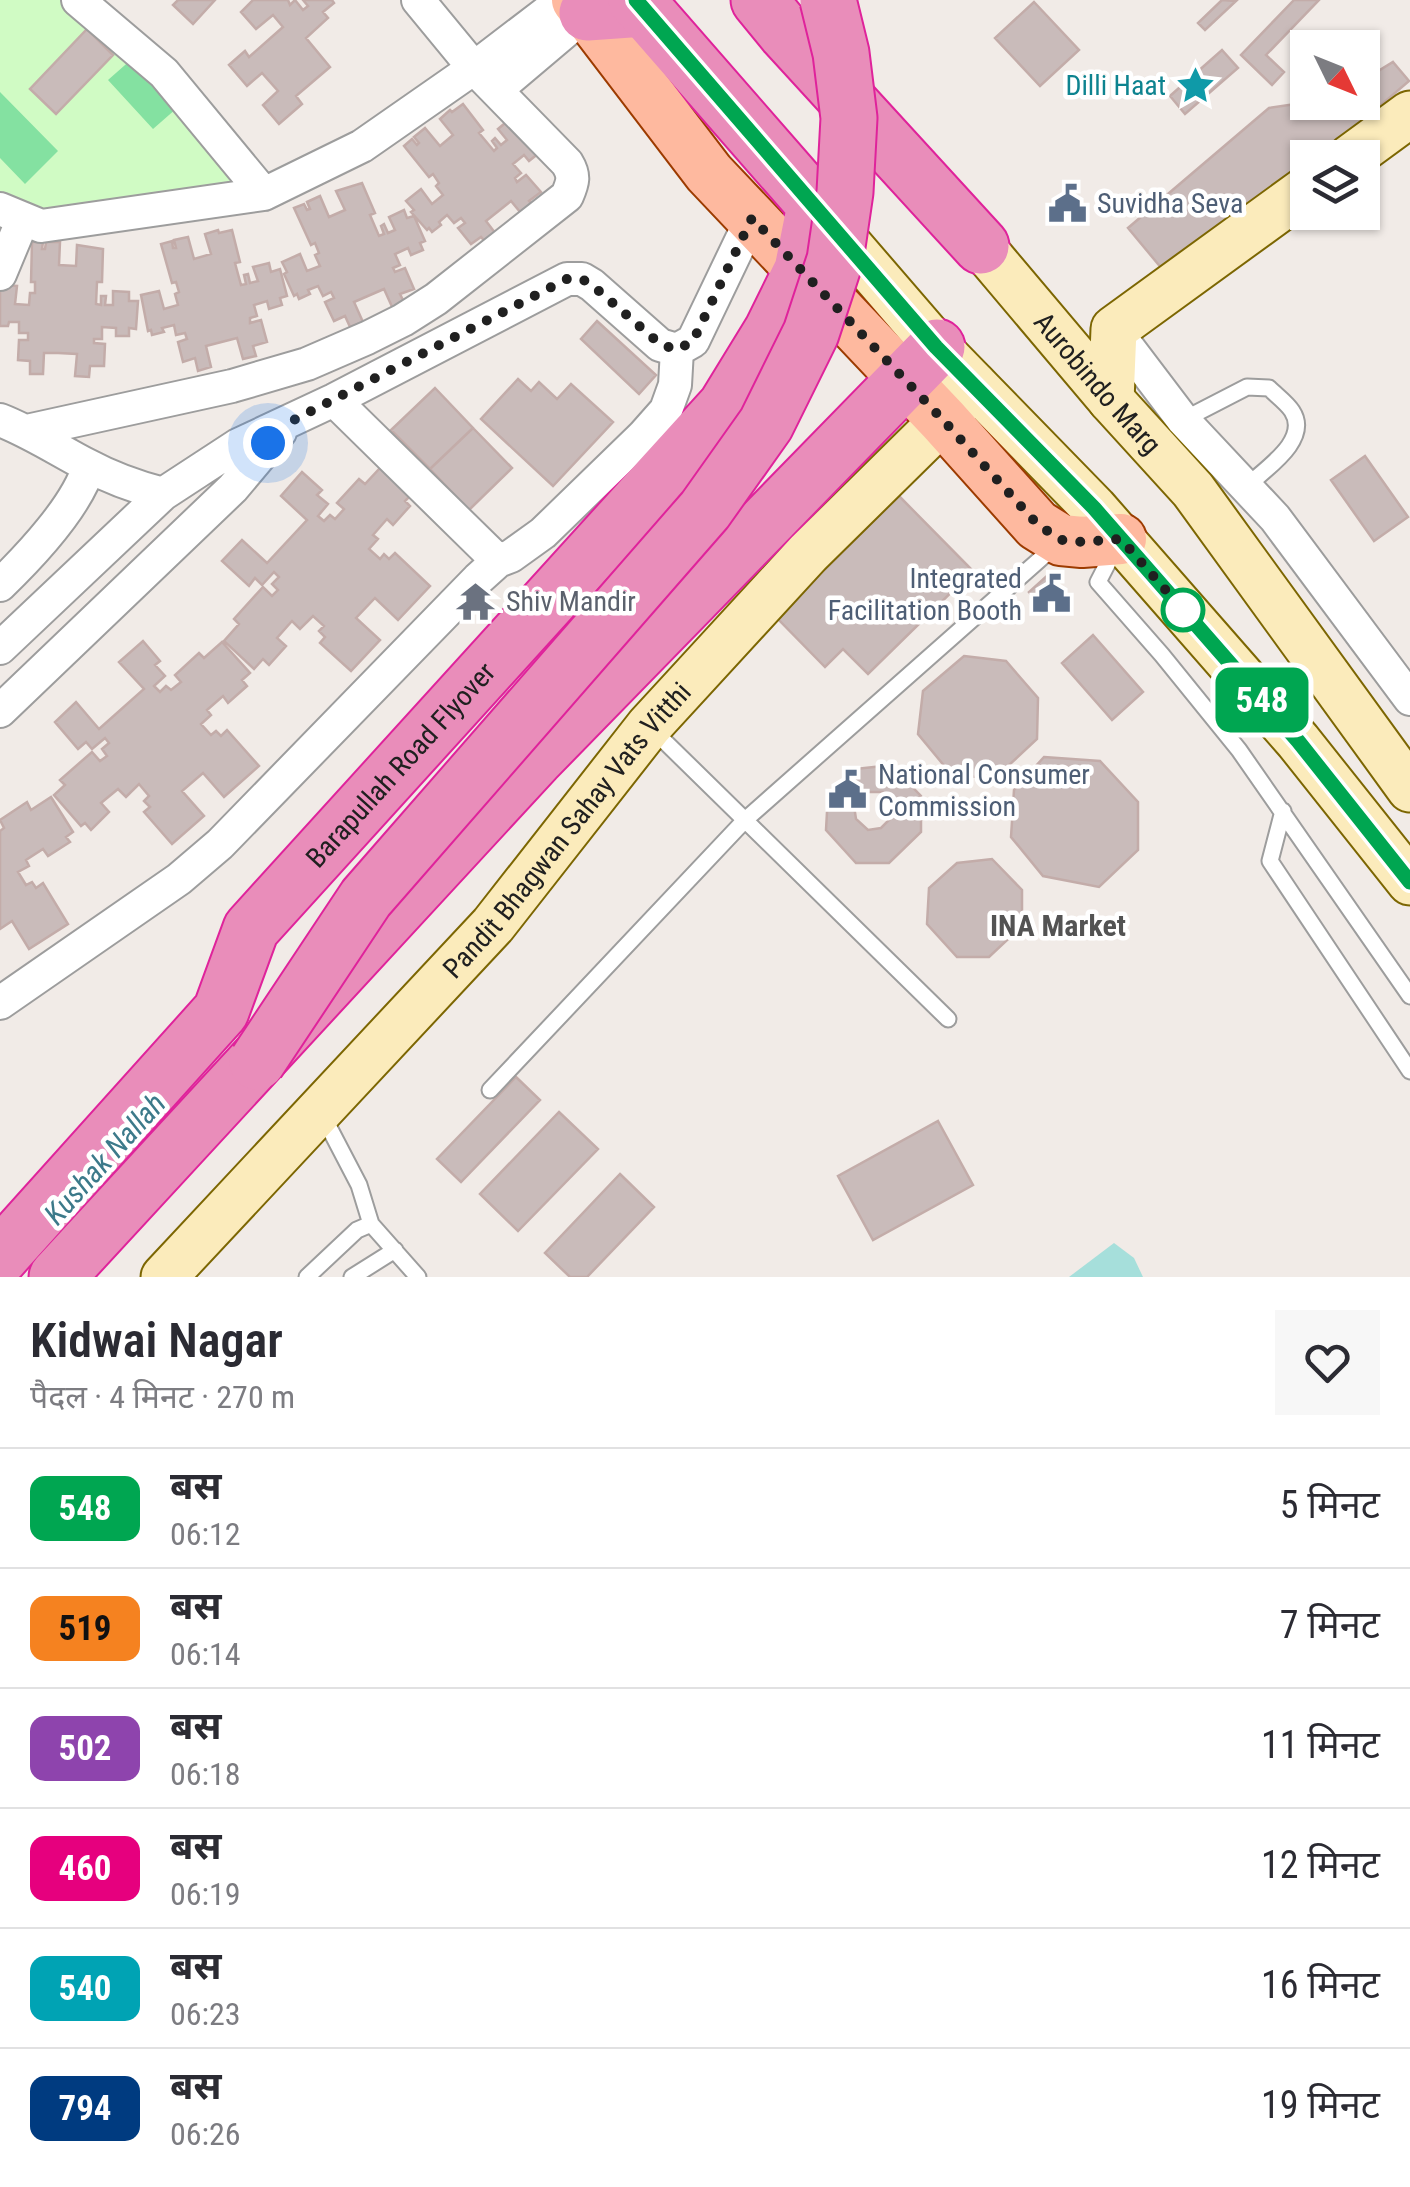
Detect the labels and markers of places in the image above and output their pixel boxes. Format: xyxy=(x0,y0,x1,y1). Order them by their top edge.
place icon: Dilli Haat xyxy=(1175,64,1217,106)
place label: Dilli Haat xyxy=(1065,69,1166,102)
public building icon: Suvidha Seva xyxy=(1046,182,1088,224)
place label: Suvidha Seva xyxy=(1097,187,1243,220)
place label: Integrated Facilitation Booth xyxy=(828,562,1022,627)
public building icon: Integrated Facilitation Booth xyxy=(1031,573,1073,615)
temple icon: Shiv Mandir xyxy=(455,580,497,622)
place label: Shiv Mandir xyxy=(506,585,636,618)
unlabelled marker xyxy=(1162,589,1204,631)
place label: National Consumer Commission xyxy=(878,758,1090,823)
public building icon: National Consumer Commission xyxy=(827,769,869,811)

